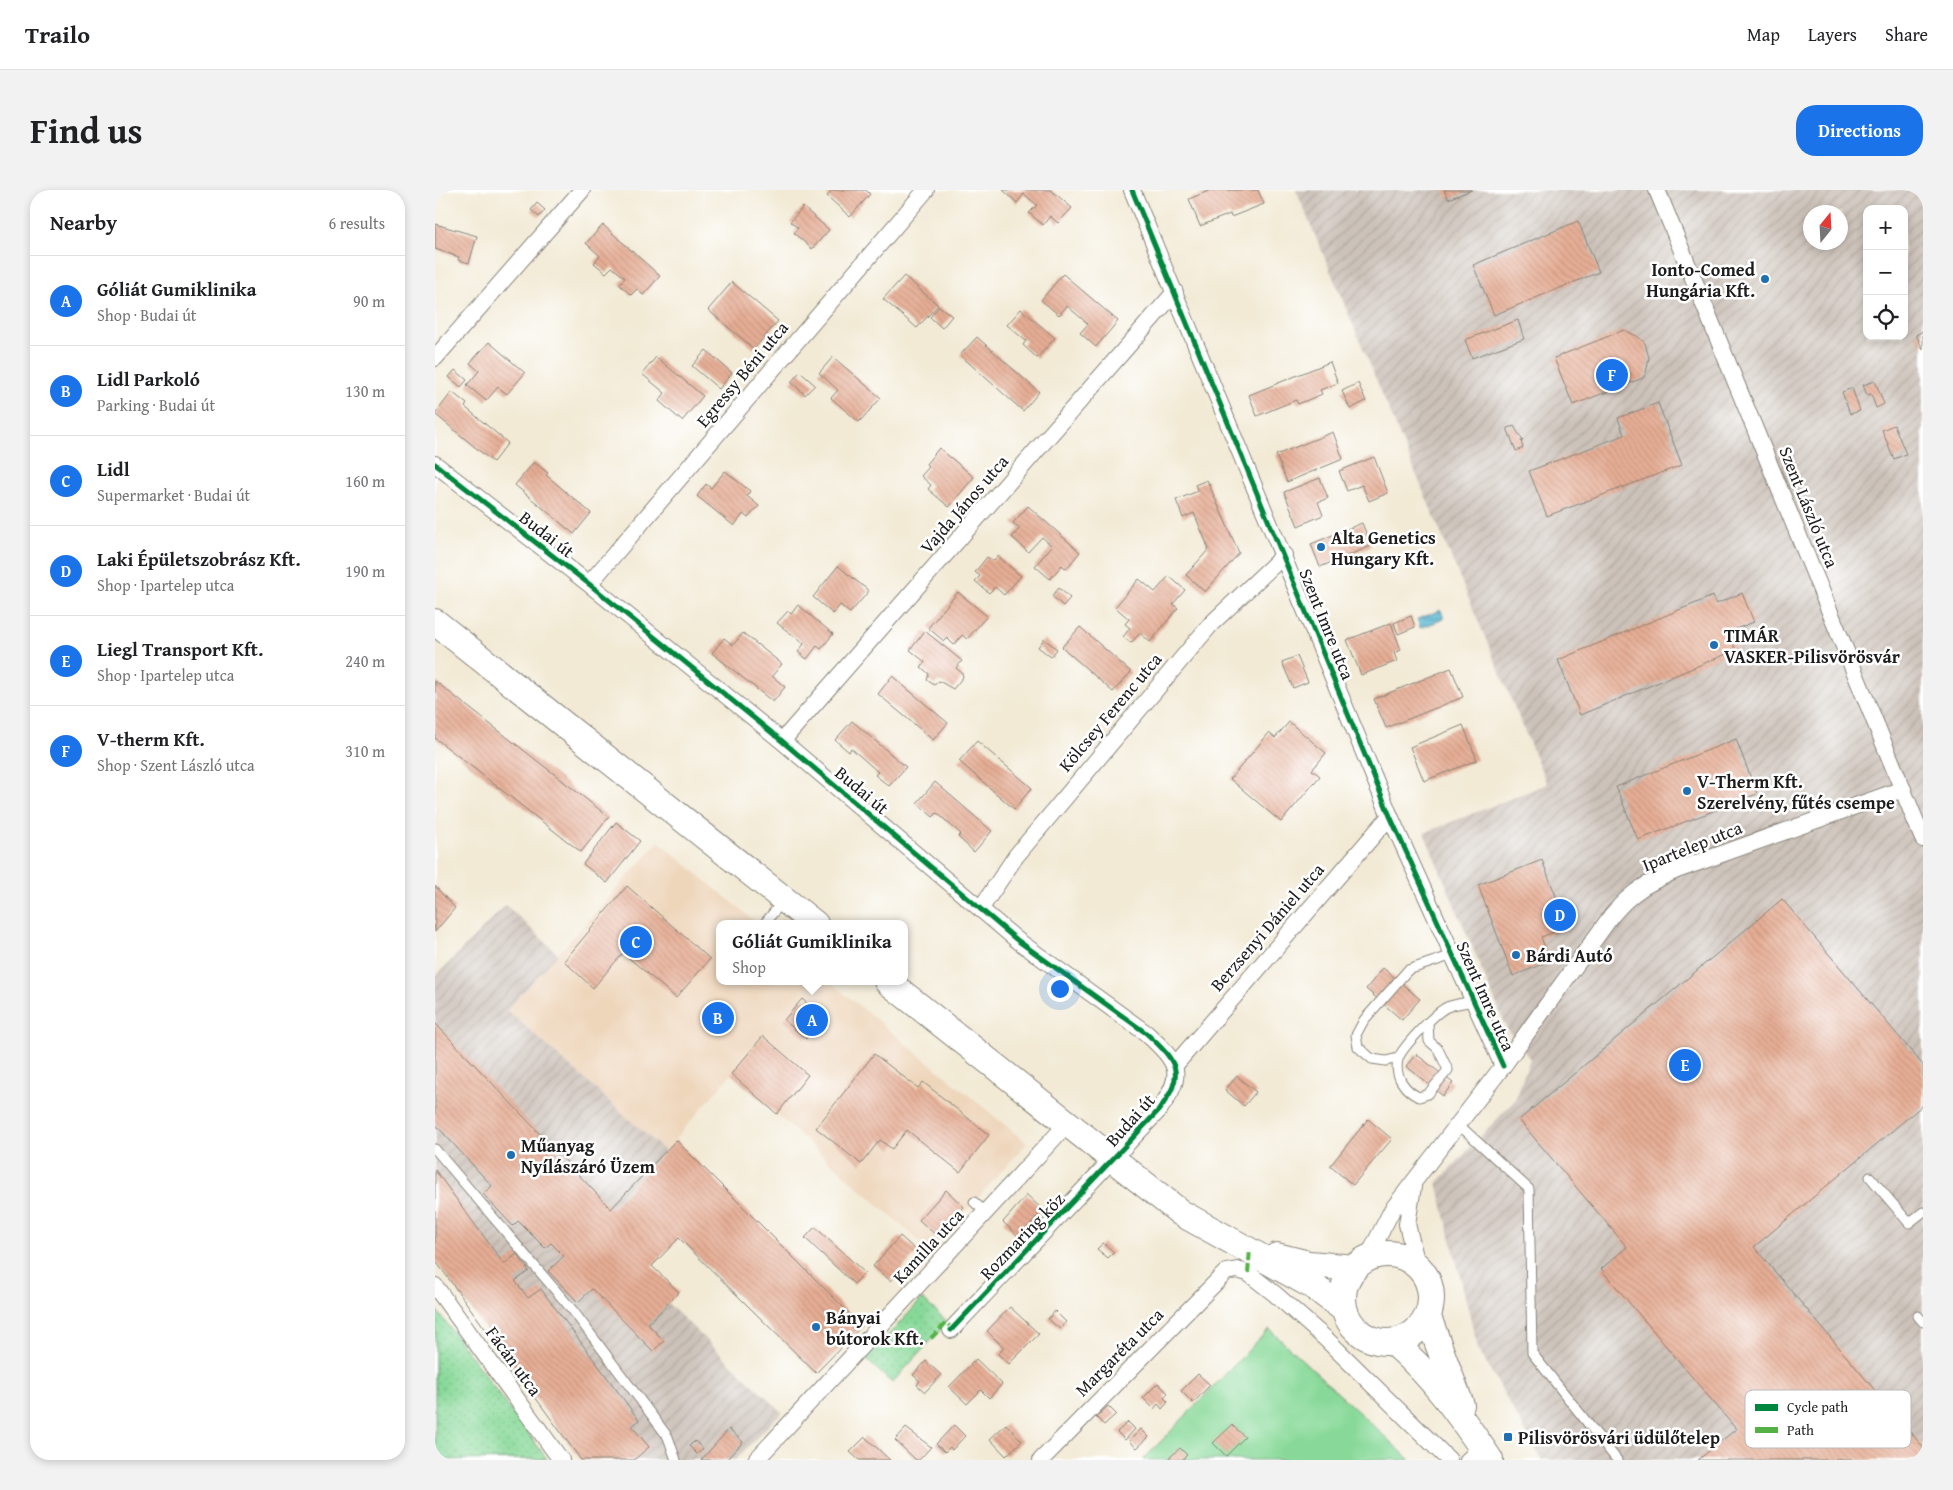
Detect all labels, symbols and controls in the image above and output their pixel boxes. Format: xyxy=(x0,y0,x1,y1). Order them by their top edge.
text: Trailo xyxy=(25,17,90,52)
text: Map xyxy=(1747,21,1780,48)
text: Layers xyxy=(1808,21,1857,48)
text: Share xyxy=(1885,21,1928,48)
text: Find us xyxy=(30,105,143,156)
button: Directions xyxy=(1796,105,1923,156)
north arrow xyxy=(1803,205,1848,250)
map controls xyxy=(1863,205,1908,340)
button: + xyxy=(1863,205,1908,250)
text: Nearby xyxy=(50,207,117,238)
text: 6 results xyxy=(328,211,385,235)
button: − xyxy=(1863,250,1908,295)
place label: Ionto-Comed Hungária Kft. xyxy=(1646,256,1756,304)
marker: Ionto-Comed Hungária Kft. xyxy=(1759,273,1771,285)
text: Góliát Gumiklinika xyxy=(97,275,256,303)
text: A xyxy=(61,289,71,313)
text: 90 m xyxy=(353,289,385,313)
button: locate xyxy=(1863,295,1908,340)
text: Shop · Budai út xyxy=(97,303,196,327)
street label: Egressy Béni utca xyxy=(689,315,795,433)
pin: F xyxy=(1596,356,1628,394)
text: Lidl Parkoló xyxy=(97,365,200,393)
text: B xyxy=(61,379,71,403)
text: 130 m xyxy=(345,379,385,403)
text: Parking · Budai út xyxy=(97,393,215,417)
street label: Szent László utca xyxy=(1772,442,1846,572)
street label: Vajda János utca xyxy=(913,448,1015,559)
text: Lidl xyxy=(97,455,130,483)
text: C xyxy=(61,469,71,493)
text: 160 m xyxy=(345,469,385,493)
text: Supermarket · Budai út xyxy=(97,483,250,507)
street label: Budai út xyxy=(514,504,581,564)
place label: Alta Genetics Hungary Kft. xyxy=(1331,524,1436,572)
marker: Alta Genetics Hungary Kft. xyxy=(1315,541,1327,553)
text: Laki Épületszobrász Kft. xyxy=(97,545,301,573)
text: D xyxy=(61,559,71,583)
text: 190 m xyxy=(345,559,385,583)
street label: Szent Imre utca xyxy=(1292,564,1362,684)
text: Shop · Ipartelep utca xyxy=(97,573,234,597)
place label: TIMÁR VASKER-Pilisvörösvár xyxy=(1724,622,1901,670)
text: Liegl Transport Kft. xyxy=(97,635,263,663)
marker: TIMÁR VASKER-Pilisvörösvár xyxy=(1708,639,1720,651)
street label: Kölcsey Ferenc utca xyxy=(1052,646,1168,777)
text: E xyxy=(62,649,70,673)
text: 240 m xyxy=(345,649,385,673)
text: Shop · Ipartelep utca xyxy=(97,663,234,687)
text: V-therm Kft. xyxy=(97,725,205,753)
text: F xyxy=(62,739,70,763)
text: 310 m xyxy=(345,739,385,763)
text: Shop · Szent László utca xyxy=(97,753,255,777)
street label: Budai út xyxy=(829,759,895,821)
place label: V-Therm Kft. Szerelvény, fűtés csempe xyxy=(1697,768,1895,816)
marker: V-Therm Kft. Szerelvény, fűtés csempe xyxy=(1681,785,1693,797)
street label: Ipartelep utca xyxy=(1638,813,1747,878)
street label: Berzsenyi Dániel utca xyxy=(1204,857,1331,997)
pin: D xyxy=(1544,896,1576,934)
popup xyxy=(716,920,908,985)
pin: C xyxy=(620,923,652,961)
text: Góliát Gumiklinika xyxy=(732,927,892,955)
street label: Szent Imre utca xyxy=(1450,937,1523,1056)
place label: Bárdi Autó xyxy=(1526,942,1613,969)
marker: Bárdi Autó xyxy=(1510,949,1522,961)
text: Shop xyxy=(732,955,766,979)
your location xyxy=(1047,976,1073,1002)
pin: B xyxy=(702,999,734,1037)
pin: A xyxy=(796,1001,828,1039)
pin: E xyxy=(1669,1046,1701,1084)
street label: Budai út xyxy=(1099,1087,1162,1153)
place label: Műanyag Nyílászáró Üzem xyxy=(521,1132,656,1180)
marker: Műanyag Nyílászáró Üzem xyxy=(505,1149,517,1161)
street label: Rozmaring köz xyxy=(973,1186,1071,1286)
street label: Kamilla utca xyxy=(886,1202,970,1290)
street label: Margaréta utca xyxy=(1069,1301,1170,1402)
place label: Bányai bútorok Kft. xyxy=(826,1304,924,1352)
street label: Fácán utca xyxy=(479,1321,549,1402)
marker: Bányai bútorok Kft. xyxy=(810,1321,822,1333)
legend xyxy=(1745,1390,1911,1448)
text: Cycle path xyxy=(1787,1397,1848,1417)
text: Path xyxy=(1787,1420,1814,1440)
place label: Pilisvörösvári üdülőtelep xyxy=(1518,1424,1720,1451)
marker: Pilisvörösvári üdülőtelep xyxy=(1502,1431,1514,1443)

